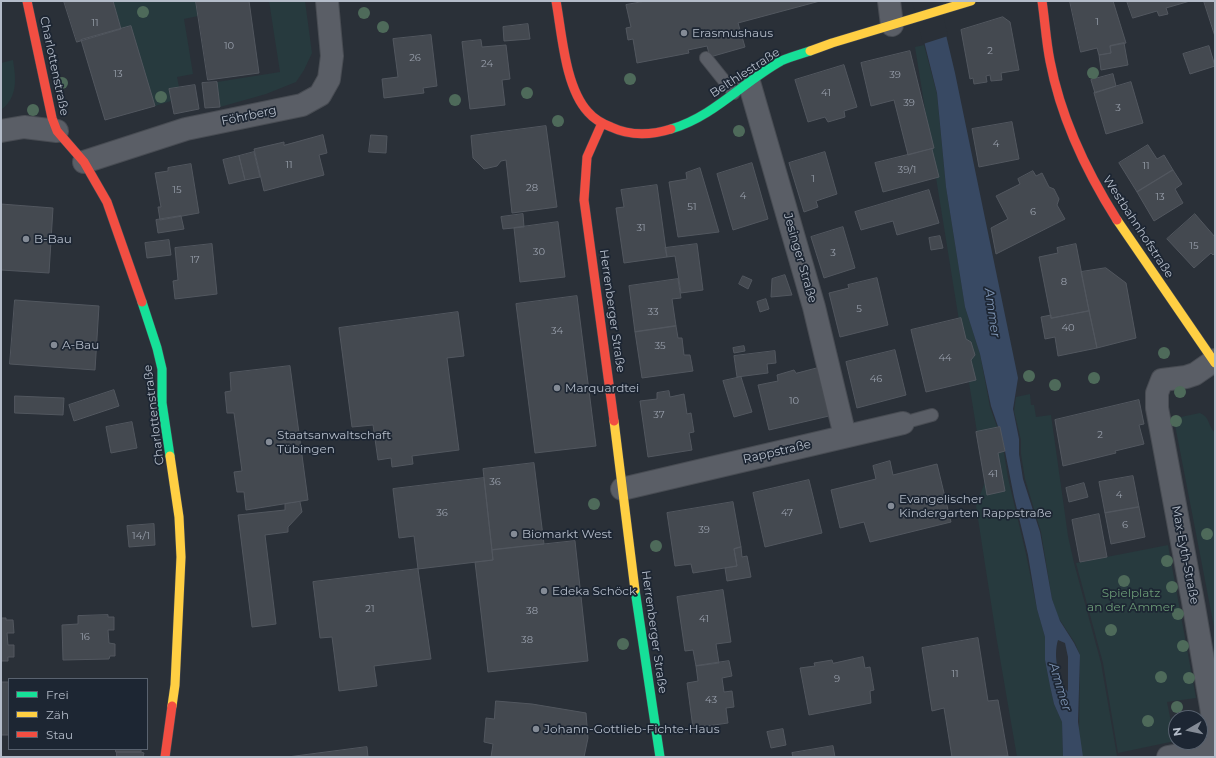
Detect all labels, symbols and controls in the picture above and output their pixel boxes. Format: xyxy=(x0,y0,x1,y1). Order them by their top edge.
street label: Charlottenstraße xyxy=(36,15,72,117)
house number: 1 xyxy=(1095,16,1099,28)
house number: 11 xyxy=(91,17,99,29)
place label: Erasmushaus xyxy=(692,26,773,40)
marker: Erasmushaus xyxy=(679,28,689,38)
house number: 10 xyxy=(224,40,234,52)
street label: Belthlestraße xyxy=(707,45,783,101)
house number: 2 xyxy=(987,45,993,57)
house number: 26 xyxy=(409,52,421,64)
house number: 24 xyxy=(481,58,493,70)
house number: 13 xyxy=(113,68,123,80)
house number: 39 xyxy=(889,69,901,81)
house number: 41 xyxy=(821,87,831,99)
house number: 39 xyxy=(903,97,915,109)
house number: 3 xyxy=(1115,102,1121,114)
street label: Föhrberg xyxy=(220,103,278,129)
house number: 4 xyxy=(993,138,999,150)
house number: 11 xyxy=(285,159,293,171)
house number: 11 xyxy=(1142,160,1150,172)
house number: 39/1 xyxy=(898,164,916,176)
house number: 1 xyxy=(811,173,815,185)
street label: Westbahnhofstraße xyxy=(1100,173,1176,281)
house number: 28 xyxy=(526,182,538,194)
house number: 15 xyxy=(172,184,182,196)
house number: 4 xyxy=(740,190,746,202)
house number: 13 xyxy=(1155,191,1165,203)
house number: 51 xyxy=(687,201,697,213)
house number: 6 xyxy=(1030,206,1036,218)
street label: Jesinger Straße xyxy=(780,211,820,305)
house number: 31 xyxy=(636,222,646,234)
place label: B-Bau xyxy=(34,232,72,246)
marker: B-Bau xyxy=(21,234,31,244)
house number: 15 xyxy=(1189,240,1199,252)
house number: 30 xyxy=(533,246,545,258)
house number: 3 xyxy=(830,247,836,259)
street label: Herrenberger Straße xyxy=(596,249,628,373)
house number: 17 xyxy=(190,254,200,266)
house number: 8 xyxy=(1061,276,1067,288)
water label: Ammer xyxy=(981,287,1003,339)
house number: 5 xyxy=(856,303,862,315)
house number: 33 xyxy=(647,306,659,318)
house number: 40 xyxy=(1061,322,1075,334)
house number: 34 xyxy=(551,325,563,337)
place label: A-Bau xyxy=(62,338,99,352)
marker: A-Bau xyxy=(49,340,59,350)
house number: 35 xyxy=(654,340,666,352)
house number: 44 xyxy=(938,352,952,364)
street label: Charlottenstraße xyxy=(141,364,167,466)
house number: 46 xyxy=(870,373,882,385)
place label: Marquardtei xyxy=(565,381,639,395)
marker: Marquardtei xyxy=(552,383,562,393)
house number: 10 xyxy=(789,395,799,407)
house number: 37 xyxy=(653,409,665,421)
place label: Staatsanwaltschaft Tübingen xyxy=(277,428,391,456)
house number: 2 xyxy=(1097,429,1103,441)
marker: Staatsanwaltschaft Tübingen xyxy=(264,437,274,447)
street label: Rappstraße xyxy=(742,437,812,467)
house number: 41 xyxy=(988,468,998,480)
house number: 36 xyxy=(489,476,501,488)
house number: 4 xyxy=(1116,489,1122,501)
place label: Evangelischer Kindergarten Rappstraße xyxy=(899,492,1052,520)
marker: Evangelischer Kindergarten Rappstraße xyxy=(886,501,896,511)
street label: Max-Eyth-Straße xyxy=(1168,504,1202,606)
house number: 36 xyxy=(436,507,448,519)
house number: 47 xyxy=(781,507,793,519)
house number: 6 xyxy=(1122,519,1128,531)
house number: 39 xyxy=(698,524,710,536)
place label: Biomarkt West xyxy=(522,527,612,541)
marker: Biomarkt West xyxy=(509,529,519,539)
house number: 14/1 xyxy=(132,530,150,542)
street label: Herrenberger Straße xyxy=(638,570,670,694)
place label: Edeka Schöck xyxy=(552,584,636,598)
marker: Edeka Schöck xyxy=(539,586,549,596)
park label: Spielplatz an der Ammer xyxy=(1087,586,1175,614)
house number: 21 xyxy=(365,603,375,615)
house number: 38 xyxy=(526,605,538,617)
house number: 41 xyxy=(699,613,709,625)
house number: 16 xyxy=(80,631,90,643)
house number: 38 xyxy=(521,634,533,646)
water label: Ammer xyxy=(1045,661,1075,713)
house number: 11 xyxy=(951,668,959,680)
house number: 9 xyxy=(834,673,840,685)
legend xyxy=(8,678,148,750)
text: Frei xyxy=(46,687,69,702)
house number: 43 xyxy=(705,694,717,706)
text: Zäh xyxy=(46,707,69,722)
north arrow xyxy=(1168,710,1208,750)
place label: Johann-Gottlieb-Fichte-Haus xyxy=(544,722,720,736)
marker: Johann-Gottlieb-Fichte-Haus xyxy=(531,724,541,734)
text: N xyxy=(1170,726,1185,737)
text: Stau xyxy=(46,727,73,742)

